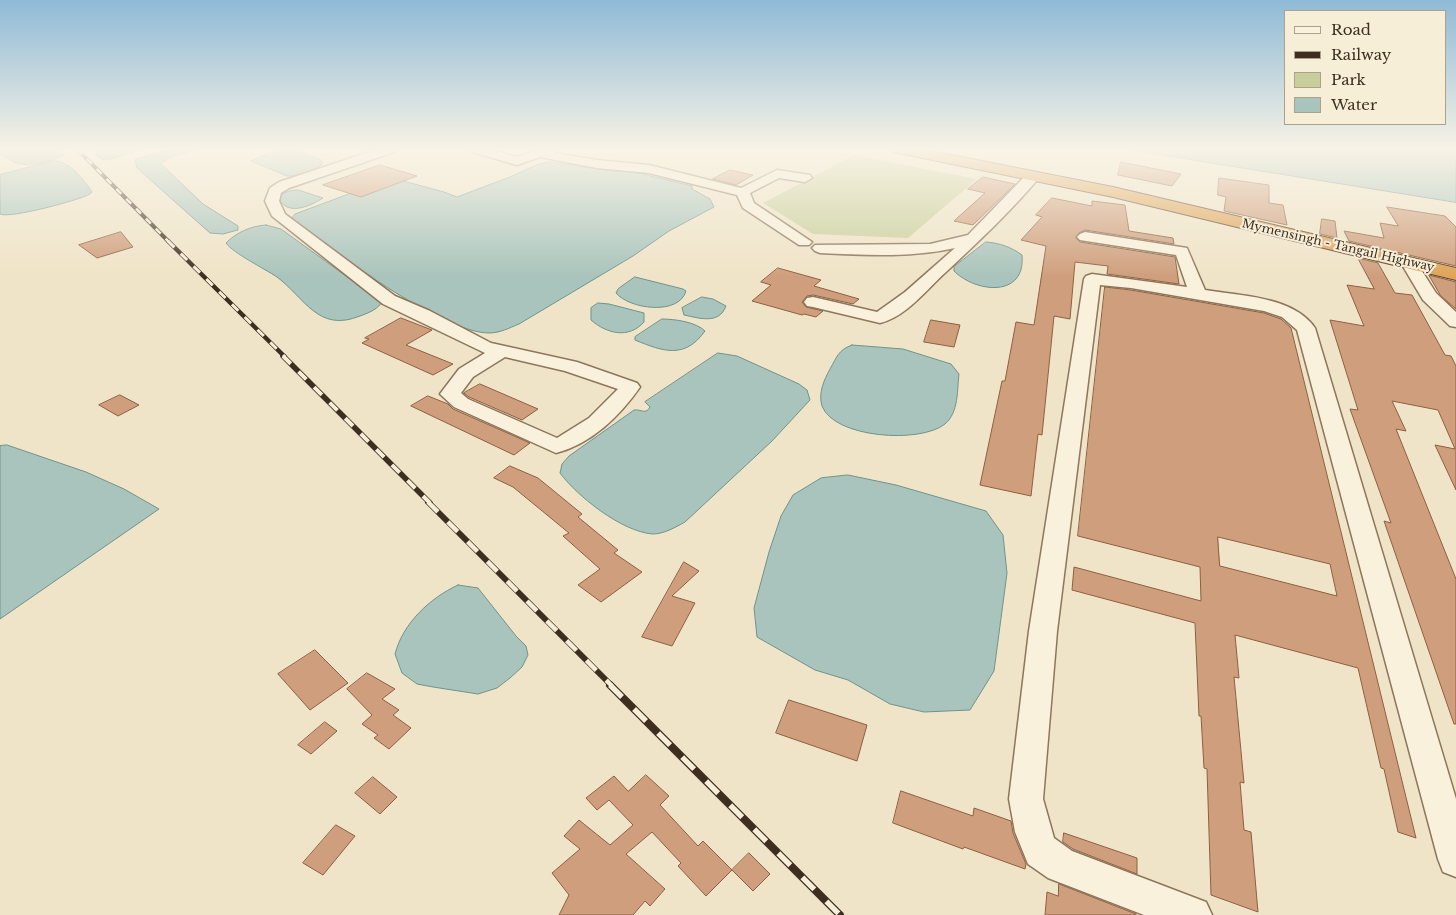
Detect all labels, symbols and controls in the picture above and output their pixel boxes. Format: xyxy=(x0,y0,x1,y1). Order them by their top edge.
legend xyxy=(1284,10,1446,125)
text: Road xyxy=(1331,20,1371,39)
text: Railway xyxy=(1331,45,1391,64)
text: Park xyxy=(1331,70,1366,89)
text: Water xyxy=(1331,95,1377,114)
street label: Mymensingh - Tangail Highway xyxy=(1240,217,1436,275)

